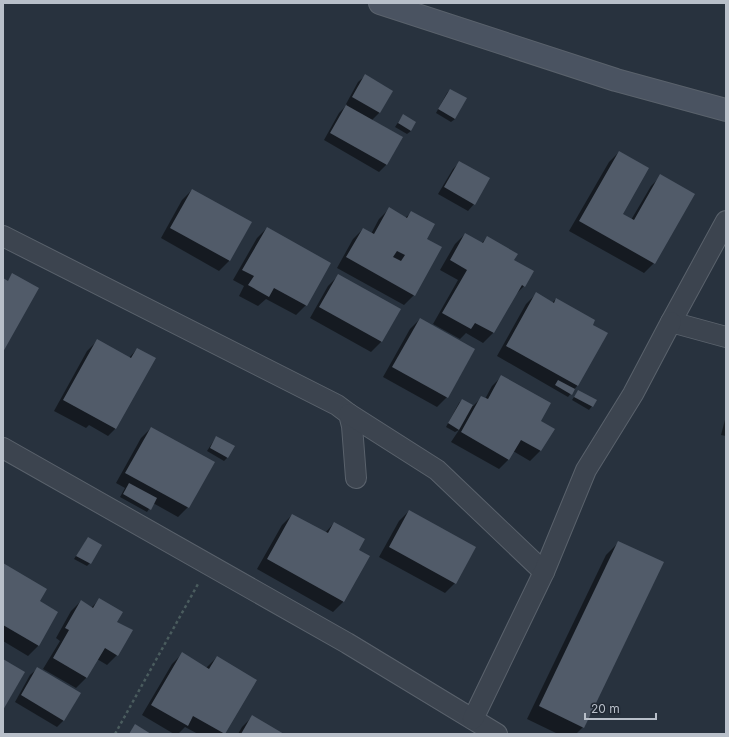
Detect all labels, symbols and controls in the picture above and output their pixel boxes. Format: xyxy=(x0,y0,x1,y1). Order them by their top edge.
scale bar xyxy=(585,695,656,721)
text: 20 m xyxy=(591,701,620,716)

